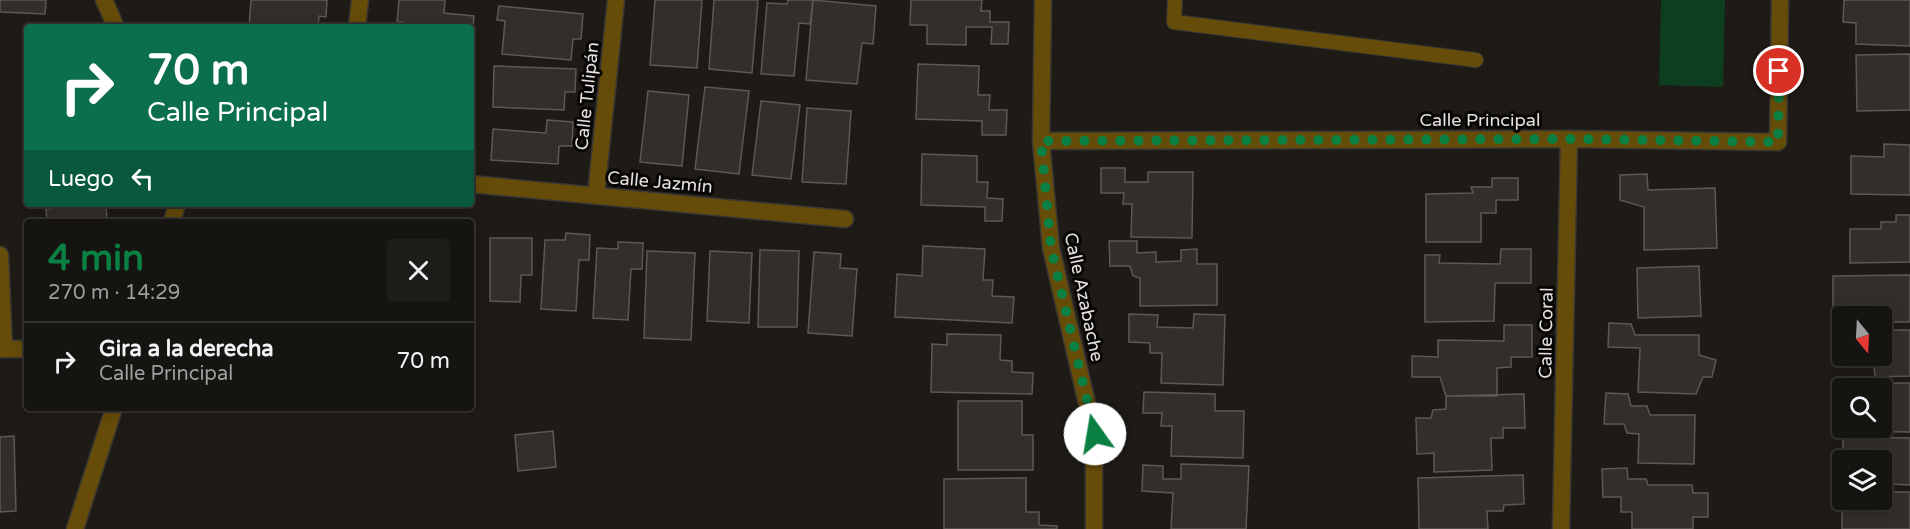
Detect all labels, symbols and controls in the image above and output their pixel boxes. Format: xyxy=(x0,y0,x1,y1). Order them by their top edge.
street label: Calle Tulipán xyxy=(570,41,604,151)
text: 70 m xyxy=(147,45,249,96)
pin xyxy=(1753,45,1804,96)
icon: right xyxy=(48,48,126,126)
icon: arrive xyxy=(1762,54,1795,87)
text: Calle Principal xyxy=(147,96,328,129)
street label: Calle Principal xyxy=(1420,109,1540,131)
icon: left xyxy=(126,162,159,195)
text: Luego xyxy=(48,166,114,192)
street label: Calle Jazmín xyxy=(606,166,714,198)
street label: Calle Azabache xyxy=(1060,231,1108,363)
text: 4 min xyxy=(48,237,144,280)
button: close xyxy=(387,239,450,302)
text: 270 m · 14:29 xyxy=(48,281,180,305)
street label: Calle Coral xyxy=(1534,287,1558,379)
north arrow xyxy=(1832,306,1892,366)
map controls xyxy=(1832,306,1892,510)
text: Gira a la derecha xyxy=(99,336,274,362)
icon: right xyxy=(48,345,81,378)
text: 70 m xyxy=(396,348,450,374)
text: Calle Principal xyxy=(99,362,233,386)
button: search xyxy=(1832,378,1892,438)
position arrow xyxy=(1063,402,1127,466)
button: layers xyxy=(1832,450,1892,510)

